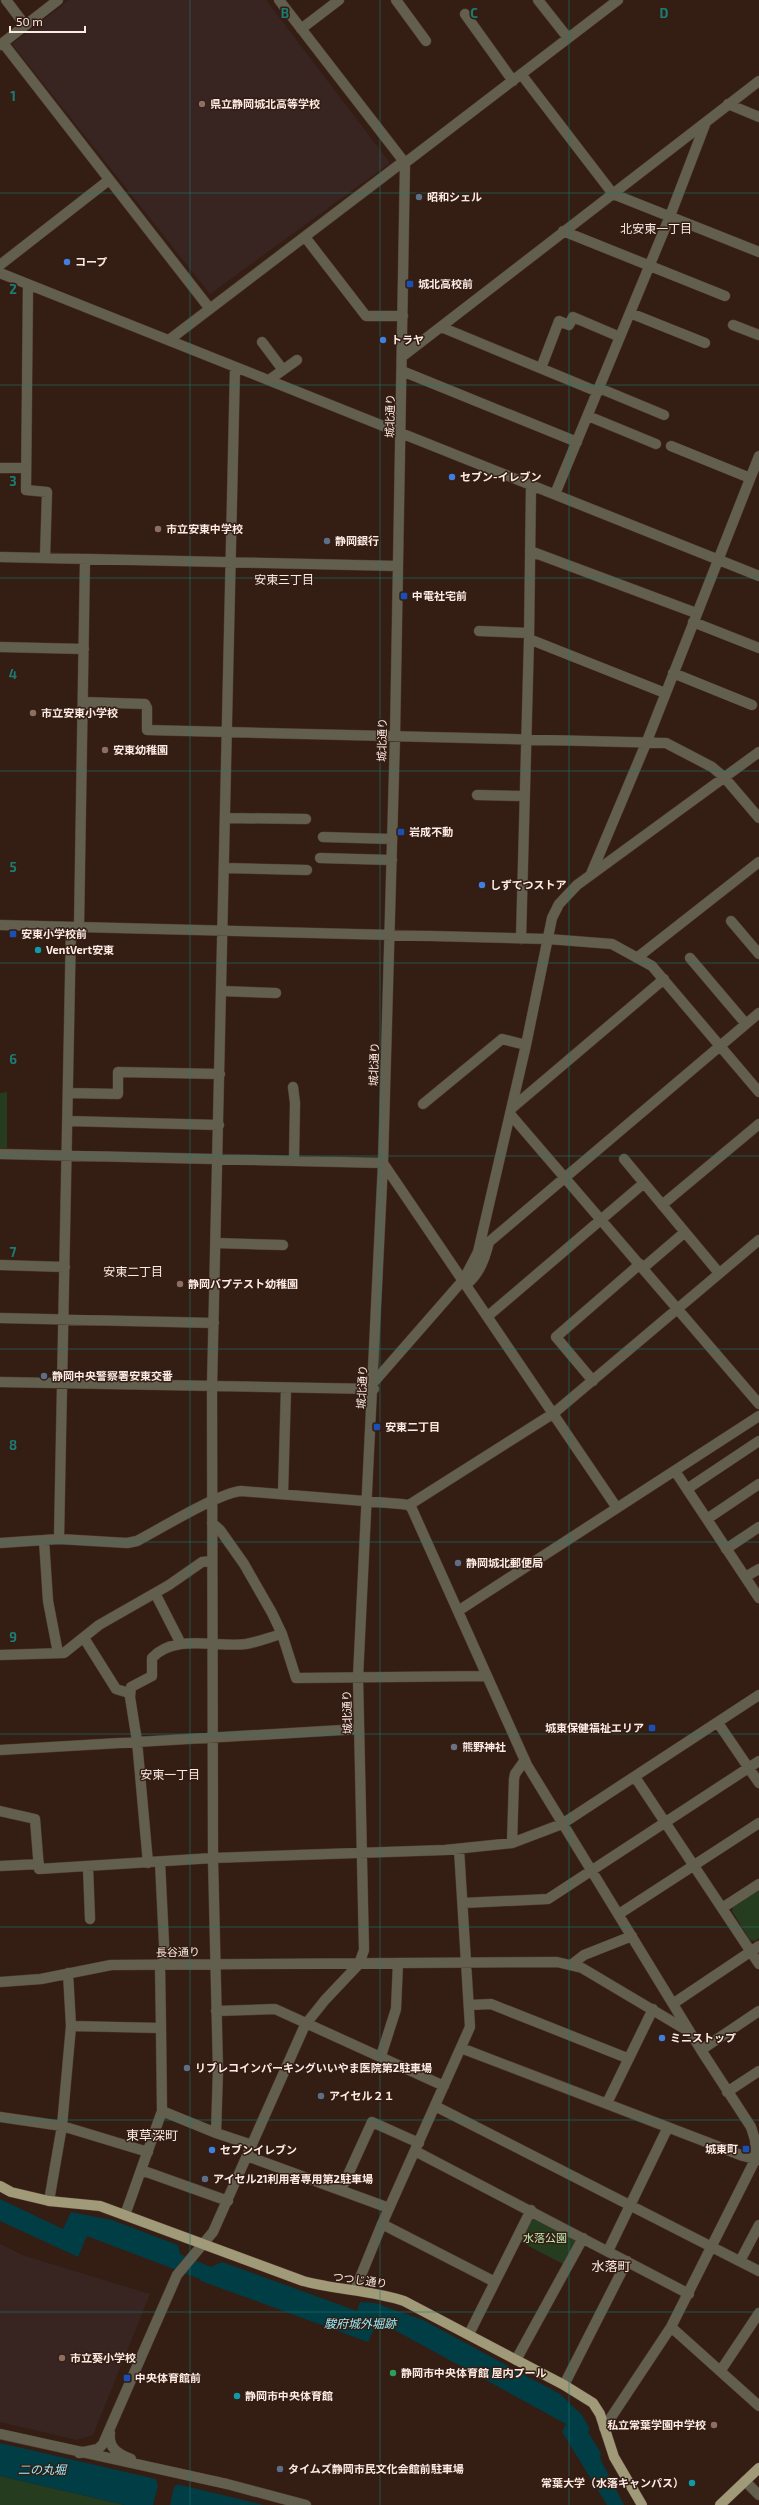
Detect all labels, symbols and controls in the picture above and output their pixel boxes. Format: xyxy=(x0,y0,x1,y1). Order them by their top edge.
text: B xyxy=(281,5,289,21)
text: C xyxy=(470,5,478,21)
text: D xyxy=(660,5,669,21)
scale bar xyxy=(10,8,85,34)
text: 50 m xyxy=(16,14,43,28)
text: 1 xyxy=(10,88,16,104)
place label: 県立静岡城北高等学校 xyxy=(210,97,320,110)
marker: 県立静岡城北高等学校 xyxy=(197,99,207,109)
place label: 昭和シェル xyxy=(427,190,482,203)
marker: 昭和シェル xyxy=(414,192,424,202)
district label: 北安東一丁目 xyxy=(620,221,692,235)
place label: コープ xyxy=(75,255,107,268)
marker: コープ xyxy=(62,257,72,267)
place label: 城北高校前 xyxy=(418,277,473,290)
marker: 城北高校前 xyxy=(405,279,415,289)
text: 2 xyxy=(9,281,17,297)
place label: トラヤ xyxy=(391,333,424,346)
marker: トラヤ xyxy=(378,335,388,345)
street label: 城北通り xyxy=(383,394,396,438)
place label: セブン-イレブン xyxy=(460,470,542,483)
marker: セブン-イレブン xyxy=(447,472,457,482)
text: 3 xyxy=(9,473,17,489)
place label: 市立安東中学校 xyxy=(166,522,243,535)
marker: 市立安東中学校 xyxy=(153,524,163,534)
place label: 静岡銀行 xyxy=(335,534,379,547)
marker: 静岡銀行 xyxy=(322,536,332,546)
district label: 安東三丁目 xyxy=(254,572,314,586)
place label: 中電社宅前 xyxy=(412,589,467,602)
marker: 中電社宅前 xyxy=(399,591,409,601)
text: 4 xyxy=(9,666,17,682)
place label: 市立安東小学校 xyxy=(41,706,118,719)
marker: 市立安東小学校 xyxy=(28,708,38,718)
street label: 城北通り xyxy=(375,718,388,762)
place label: 安東幼稚園 xyxy=(113,743,168,756)
marker: 安東幼稚園 xyxy=(100,745,110,755)
place label: 岩成不動 xyxy=(409,825,453,838)
marker: 岩成不動 xyxy=(396,827,406,837)
text: 5 xyxy=(9,859,17,875)
place label: しずてつストア xyxy=(490,878,567,891)
marker: しずてつストア xyxy=(477,880,487,890)
place label: 安東小学校前 xyxy=(21,927,87,940)
marker: 安東小学校前 xyxy=(8,929,18,939)
place label: VentVert安東 xyxy=(46,943,114,956)
marker: VentVert安東 xyxy=(33,945,43,955)
street label: 城北通り xyxy=(366,1042,381,1086)
text: 6 xyxy=(9,1051,17,1067)
text: 7 xyxy=(10,1244,17,1260)
district label: 安東二丁目 xyxy=(103,1264,163,1278)
place label: 静岡バプテスト幼稚園 xyxy=(188,1277,298,1290)
marker: 静岡バプテスト幼稚園 xyxy=(175,1279,185,1289)
street label: 城北通り xyxy=(354,1365,369,1409)
place label: 静岡中央警察署安東交番 xyxy=(52,1369,173,1382)
marker: 静岡中央警察署安東交番 xyxy=(39,1371,49,1381)
place label: 安東二丁目 xyxy=(385,1420,440,1433)
marker: 安東二丁目 xyxy=(372,1422,382,1432)
text: 8 xyxy=(9,1437,17,1453)
place label: 静岡城北郵便局 xyxy=(466,1556,543,1569)
marker: 静岡城北郵便局 xyxy=(453,1558,463,1568)
text: 9 xyxy=(9,1629,17,1645)
street label: 城北通り xyxy=(340,1690,353,1734)
place label: 城東保健福祉エリア xyxy=(545,1721,644,1734)
marker: 城東保健福祉エリア xyxy=(647,1723,657,1733)
place label: 熊野神社 xyxy=(462,1740,506,1753)
marker: 熊野神社 xyxy=(449,1742,459,1752)
district label: 安東一丁目 xyxy=(140,1767,200,1781)
street label: 長谷通り xyxy=(156,1945,200,1958)
place label: ミニストップ xyxy=(670,2031,736,2044)
marker: ミニストップ xyxy=(657,2033,667,2043)
place label: リブレコインパーキングいいやま医院第2駐車場 xyxy=(195,2061,432,2074)
marker: リブレコインパーキングいいやま医院第2駐車場 xyxy=(182,2063,192,2073)
place label: アイセル２１ xyxy=(329,2089,394,2102)
marker: アイセル２１ xyxy=(316,2091,326,2101)
district label: 東草深町 xyxy=(126,2127,178,2143)
place label: 城東町 xyxy=(705,2142,738,2155)
place label: セブンイレブン xyxy=(220,2143,297,2156)
marker: 城東町 xyxy=(741,2144,751,2154)
marker: セブンイレブン xyxy=(207,2145,217,2155)
place label: アイセル21利用者専用第2駐車場 xyxy=(213,2172,373,2185)
marker: アイセル21利用者専用第2駐車場 xyxy=(200,2174,210,2184)
park label: 水落公園 xyxy=(523,2231,567,2244)
district label: 水落町 xyxy=(591,2258,631,2274)
street label: つつじ通り xyxy=(332,2269,388,2290)
water label: 駿府城外堀跡 xyxy=(324,2316,398,2330)
place label: 市立葵小学校 xyxy=(70,2351,136,2364)
marker: 市立葵小学校 xyxy=(57,2353,67,2363)
place label: 静岡市中央体育館 屋内プール xyxy=(401,2366,546,2379)
marker: 静岡市中央体育館 屋内プール xyxy=(388,2368,398,2378)
place label: 中央体育館前 xyxy=(135,2371,201,2384)
marker: 中央体育館前 xyxy=(122,2373,132,2383)
place label: 静岡市中央体育館 xyxy=(245,2389,333,2402)
marker: 静岡市中央体育館 xyxy=(232,2391,242,2401)
place label: 私立常葉学園中学校 xyxy=(607,2418,706,2431)
marker: 私立常葉学園中学校 xyxy=(709,2420,719,2430)
water label: 二の丸堀 xyxy=(18,2462,68,2476)
place label: タイムズ静岡市民文化会館前駐車場 xyxy=(288,2462,464,2475)
marker: タイムズ静岡市民文化会館前駐車場 xyxy=(275,2464,285,2474)
place label: 常葉大学（水落キャンパス） xyxy=(541,2476,684,2489)
marker: 常葉大学（水落キャンパス） xyxy=(687,2478,697,2488)

